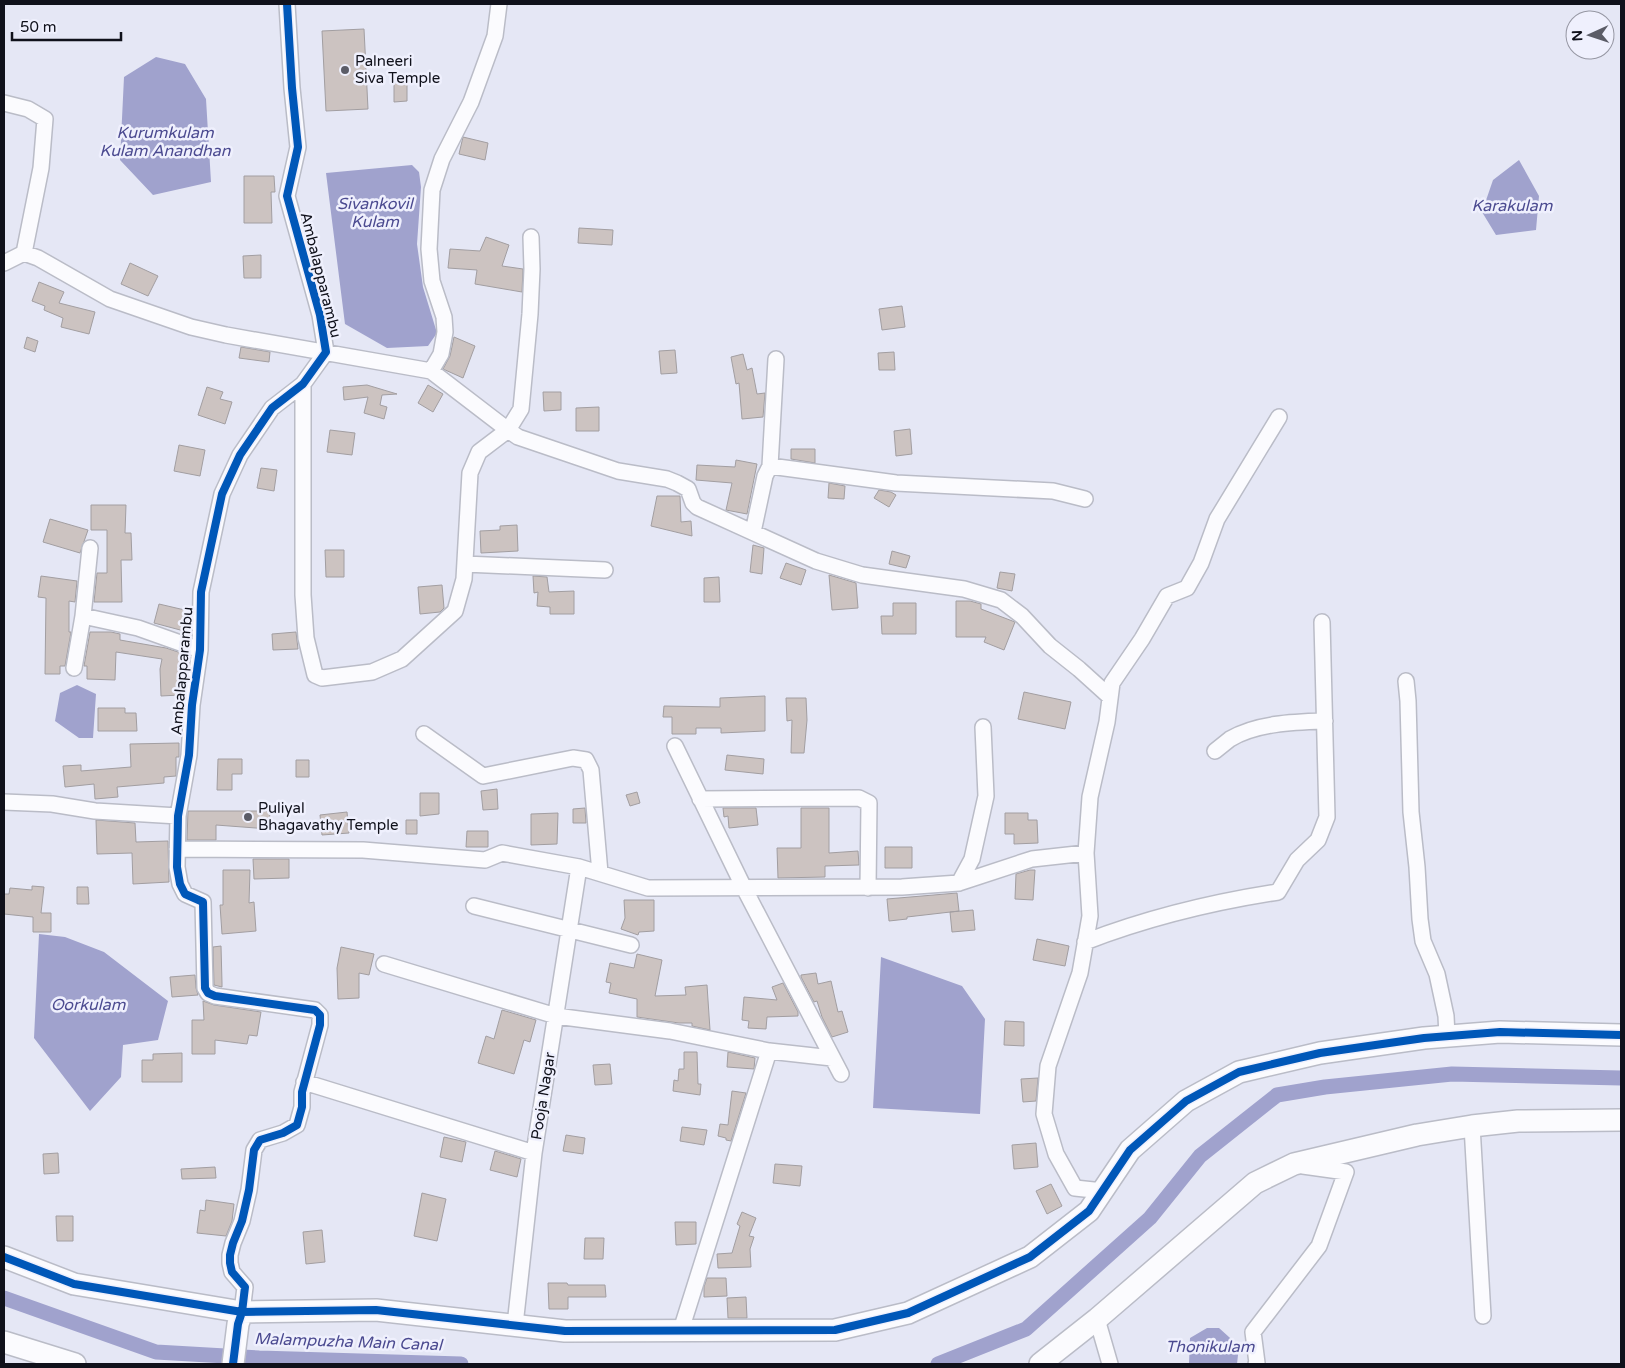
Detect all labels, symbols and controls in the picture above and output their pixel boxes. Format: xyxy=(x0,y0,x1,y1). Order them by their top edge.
scale bar xyxy=(12,10,121,42)
north arrow xyxy=(1565,10,1615,60)
text: 50 m xyxy=(20,18,57,36)
text: N xyxy=(1569,30,1586,42)
place label: Palneeri Siva Temple xyxy=(355,52,440,87)
marker: Palneeri Siva Temple xyxy=(339,64,351,76)
water label: Kurumkulam Kulam Anandhan xyxy=(99,123,232,161)
water label: Sivankovil Kulam xyxy=(337,194,415,232)
water label: Karakulam xyxy=(1472,196,1553,216)
street label: Ambalapparambu xyxy=(297,210,345,340)
street label: Ambalapparambu xyxy=(167,606,197,736)
place label: Puliyal Bhagavathy Temple xyxy=(258,799,399,834)
marker: Puliyal Bhagavathy Temple xyxy=(242,811,254,823)
water label: Oorkulam xyxy=(51,995,126,1015)
street label: Pooja Nagar xyxy=(527,1051,559,1141)
water label: Malampuzha Main Canal xyxy=(254,1329,444,1355)
water label: Thonikulam xyxy=(1166,1337,1255,1357)

